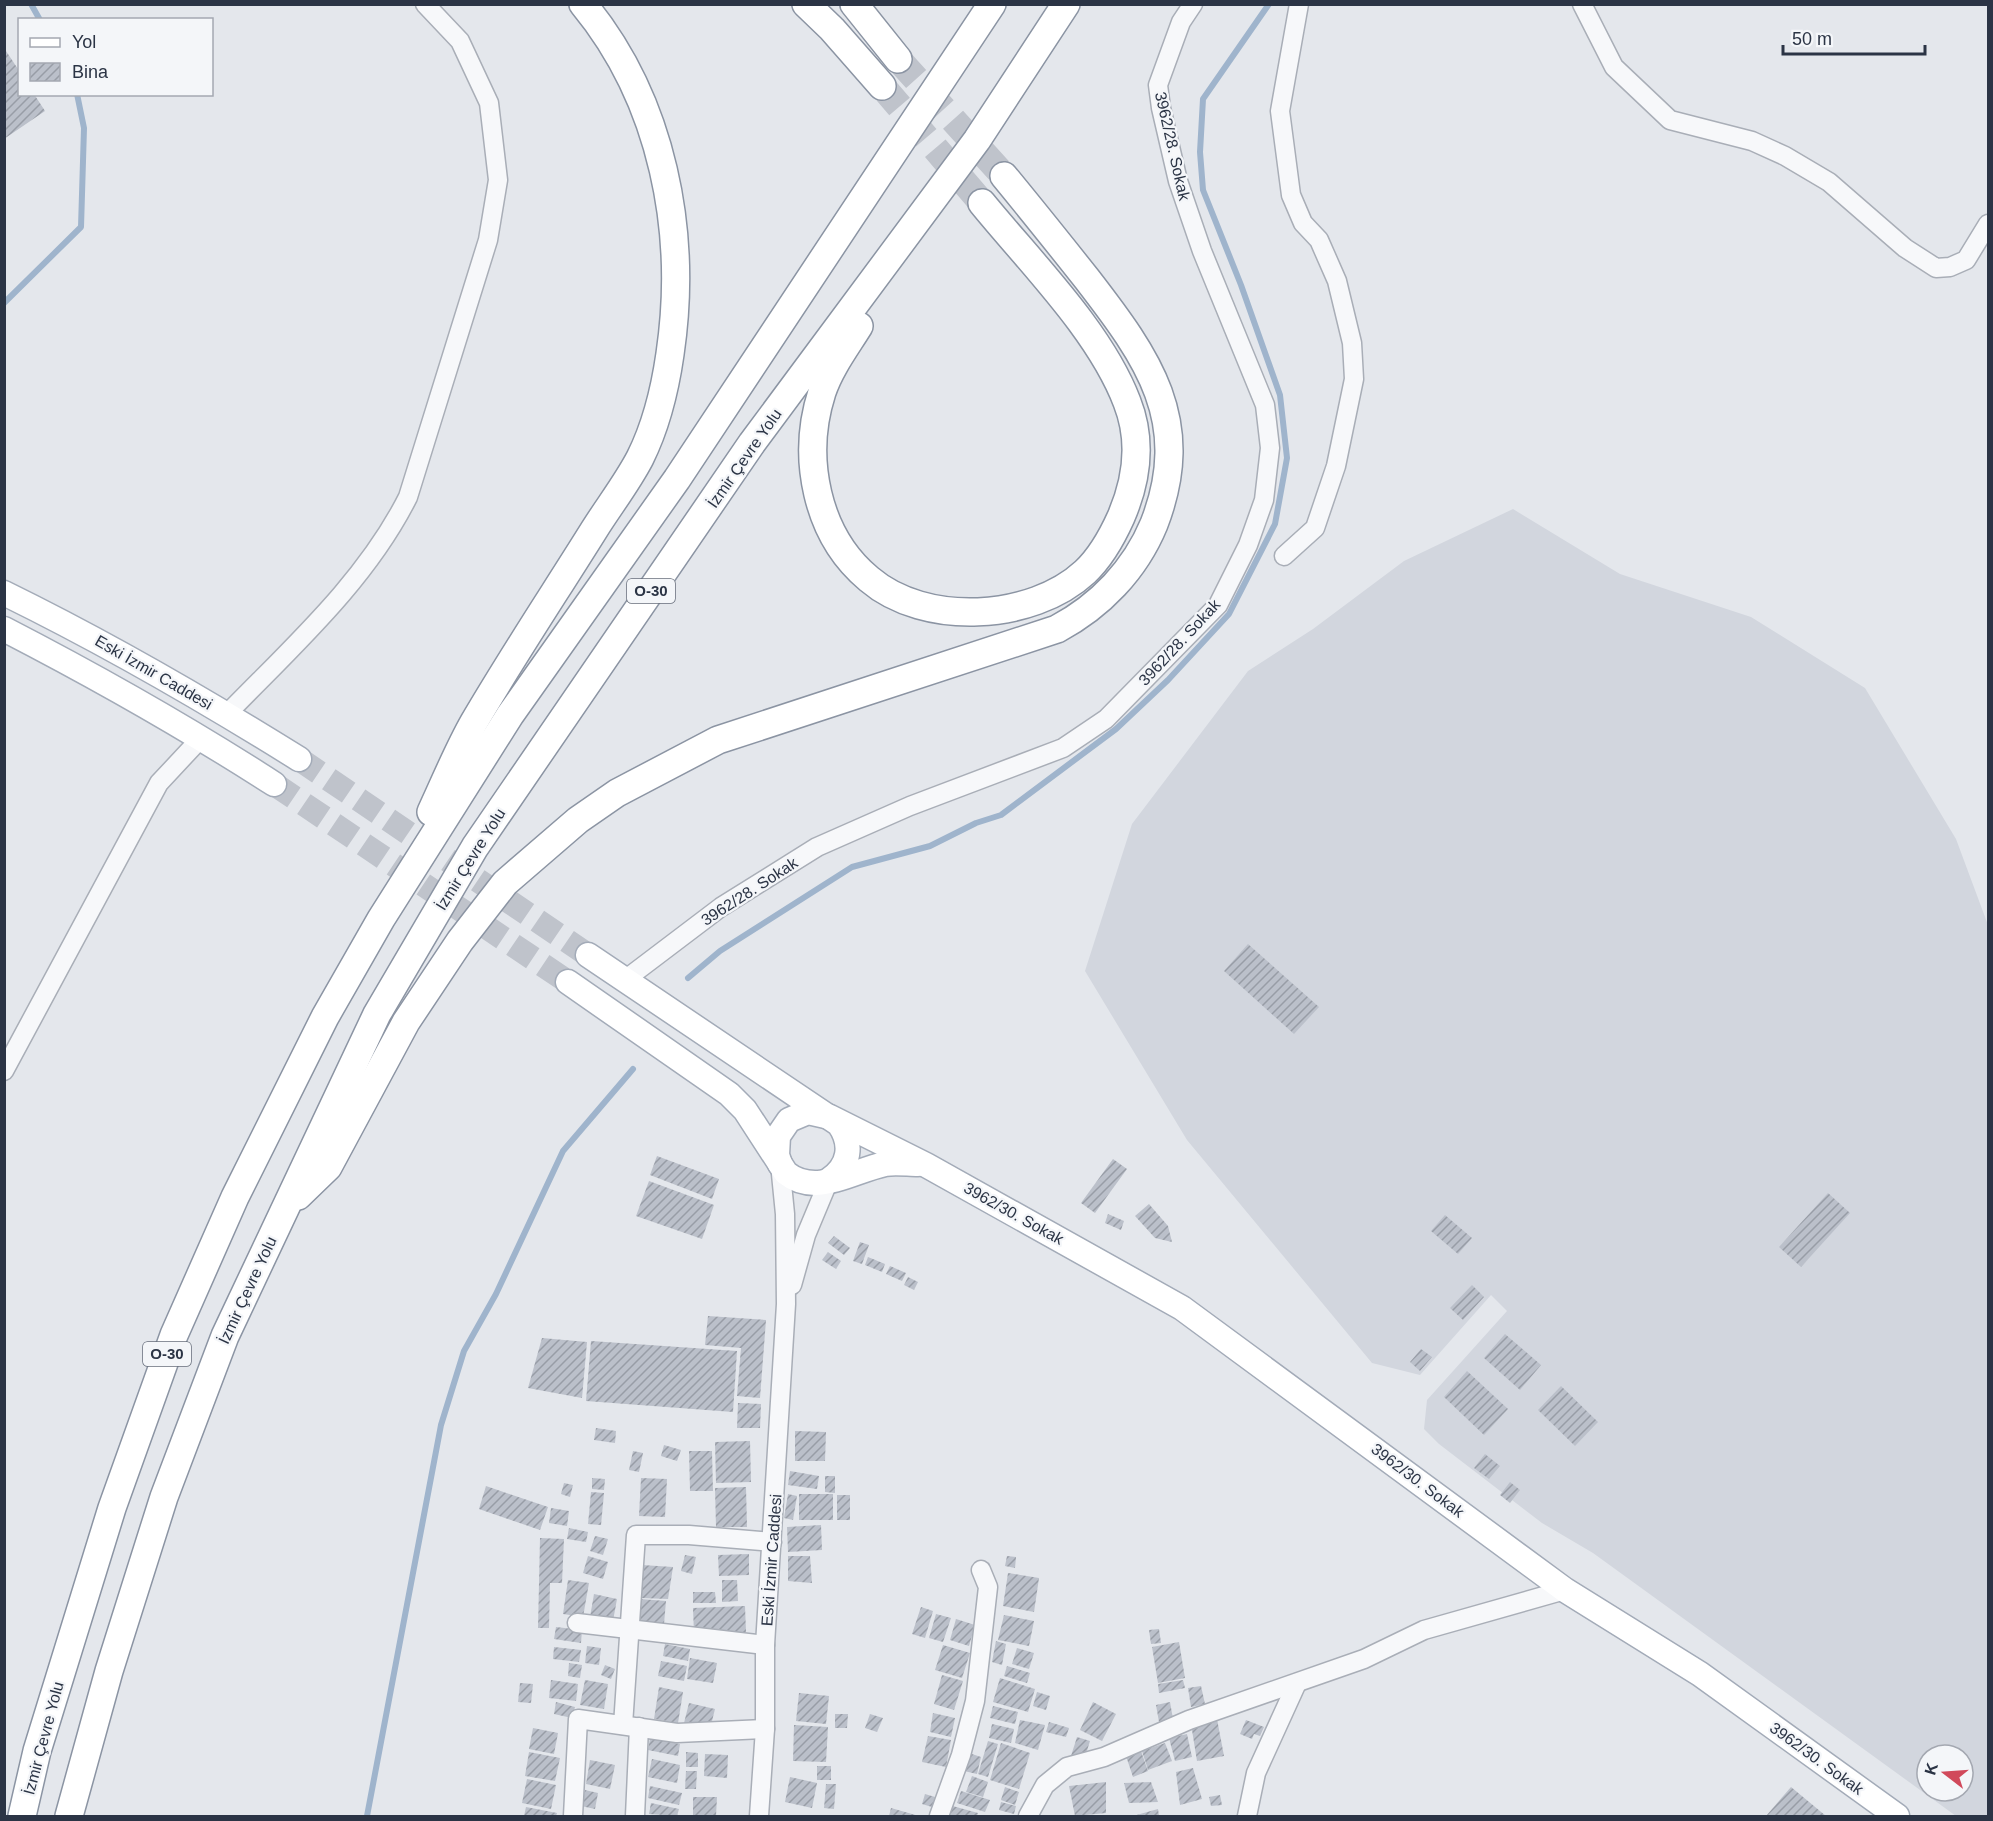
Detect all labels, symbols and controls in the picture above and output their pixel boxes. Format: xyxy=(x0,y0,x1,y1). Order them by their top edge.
legend xyxy=(18,18,213,96)
scale bar xyxy=(1783,18,1926,56)
text: 50 m xyxy=(1792,29,1832,49)
text: Yol xyxy=(72,32,96,52)
text: Bina xyxy=(72,62,109,82)
street label: 3962/28. Sokak xyxy=(1152,90,1194,203)
street label: İzmir Çevre Yolu xyxy=(703,405,785,511)
road number: O-30 xyxy=(627,579,675,603)
street label: 3962/28. Sokak xyxy=(1135,595,1224,689)
street label: Eski İzmir Caddesi xyxy=(92,631,216,713)
street label: İzmir Çevre Yolu xyxy=(431,805,509,913)
street label: 3962/28. Sokak xyxy=(698,853,801,929)
street label: 3962/30. Sokak xyxy=(961,1179,1067,1248)
street label: İzmir Çevre Yolu xyxy=(214,1233,280,1347)
road number: O-30 xyxy=(143,1342,191,1366)
street label: 3962/30. Sokak xyxy=(1368,1440,1468,1521)
street label: Eski İzmir Caddesi xyxy=(757,1493,785,1627)
street label: İzmir Çevre Yolu xyxy=(19,1679,67,1797)
street label: 3962/30. Sokak xyxy=(1767,1719,1867,1799)
north arrow xyxy=(1915,1743,1975,1803)
text: K xyxy=(1921,1760,1941,1777)

